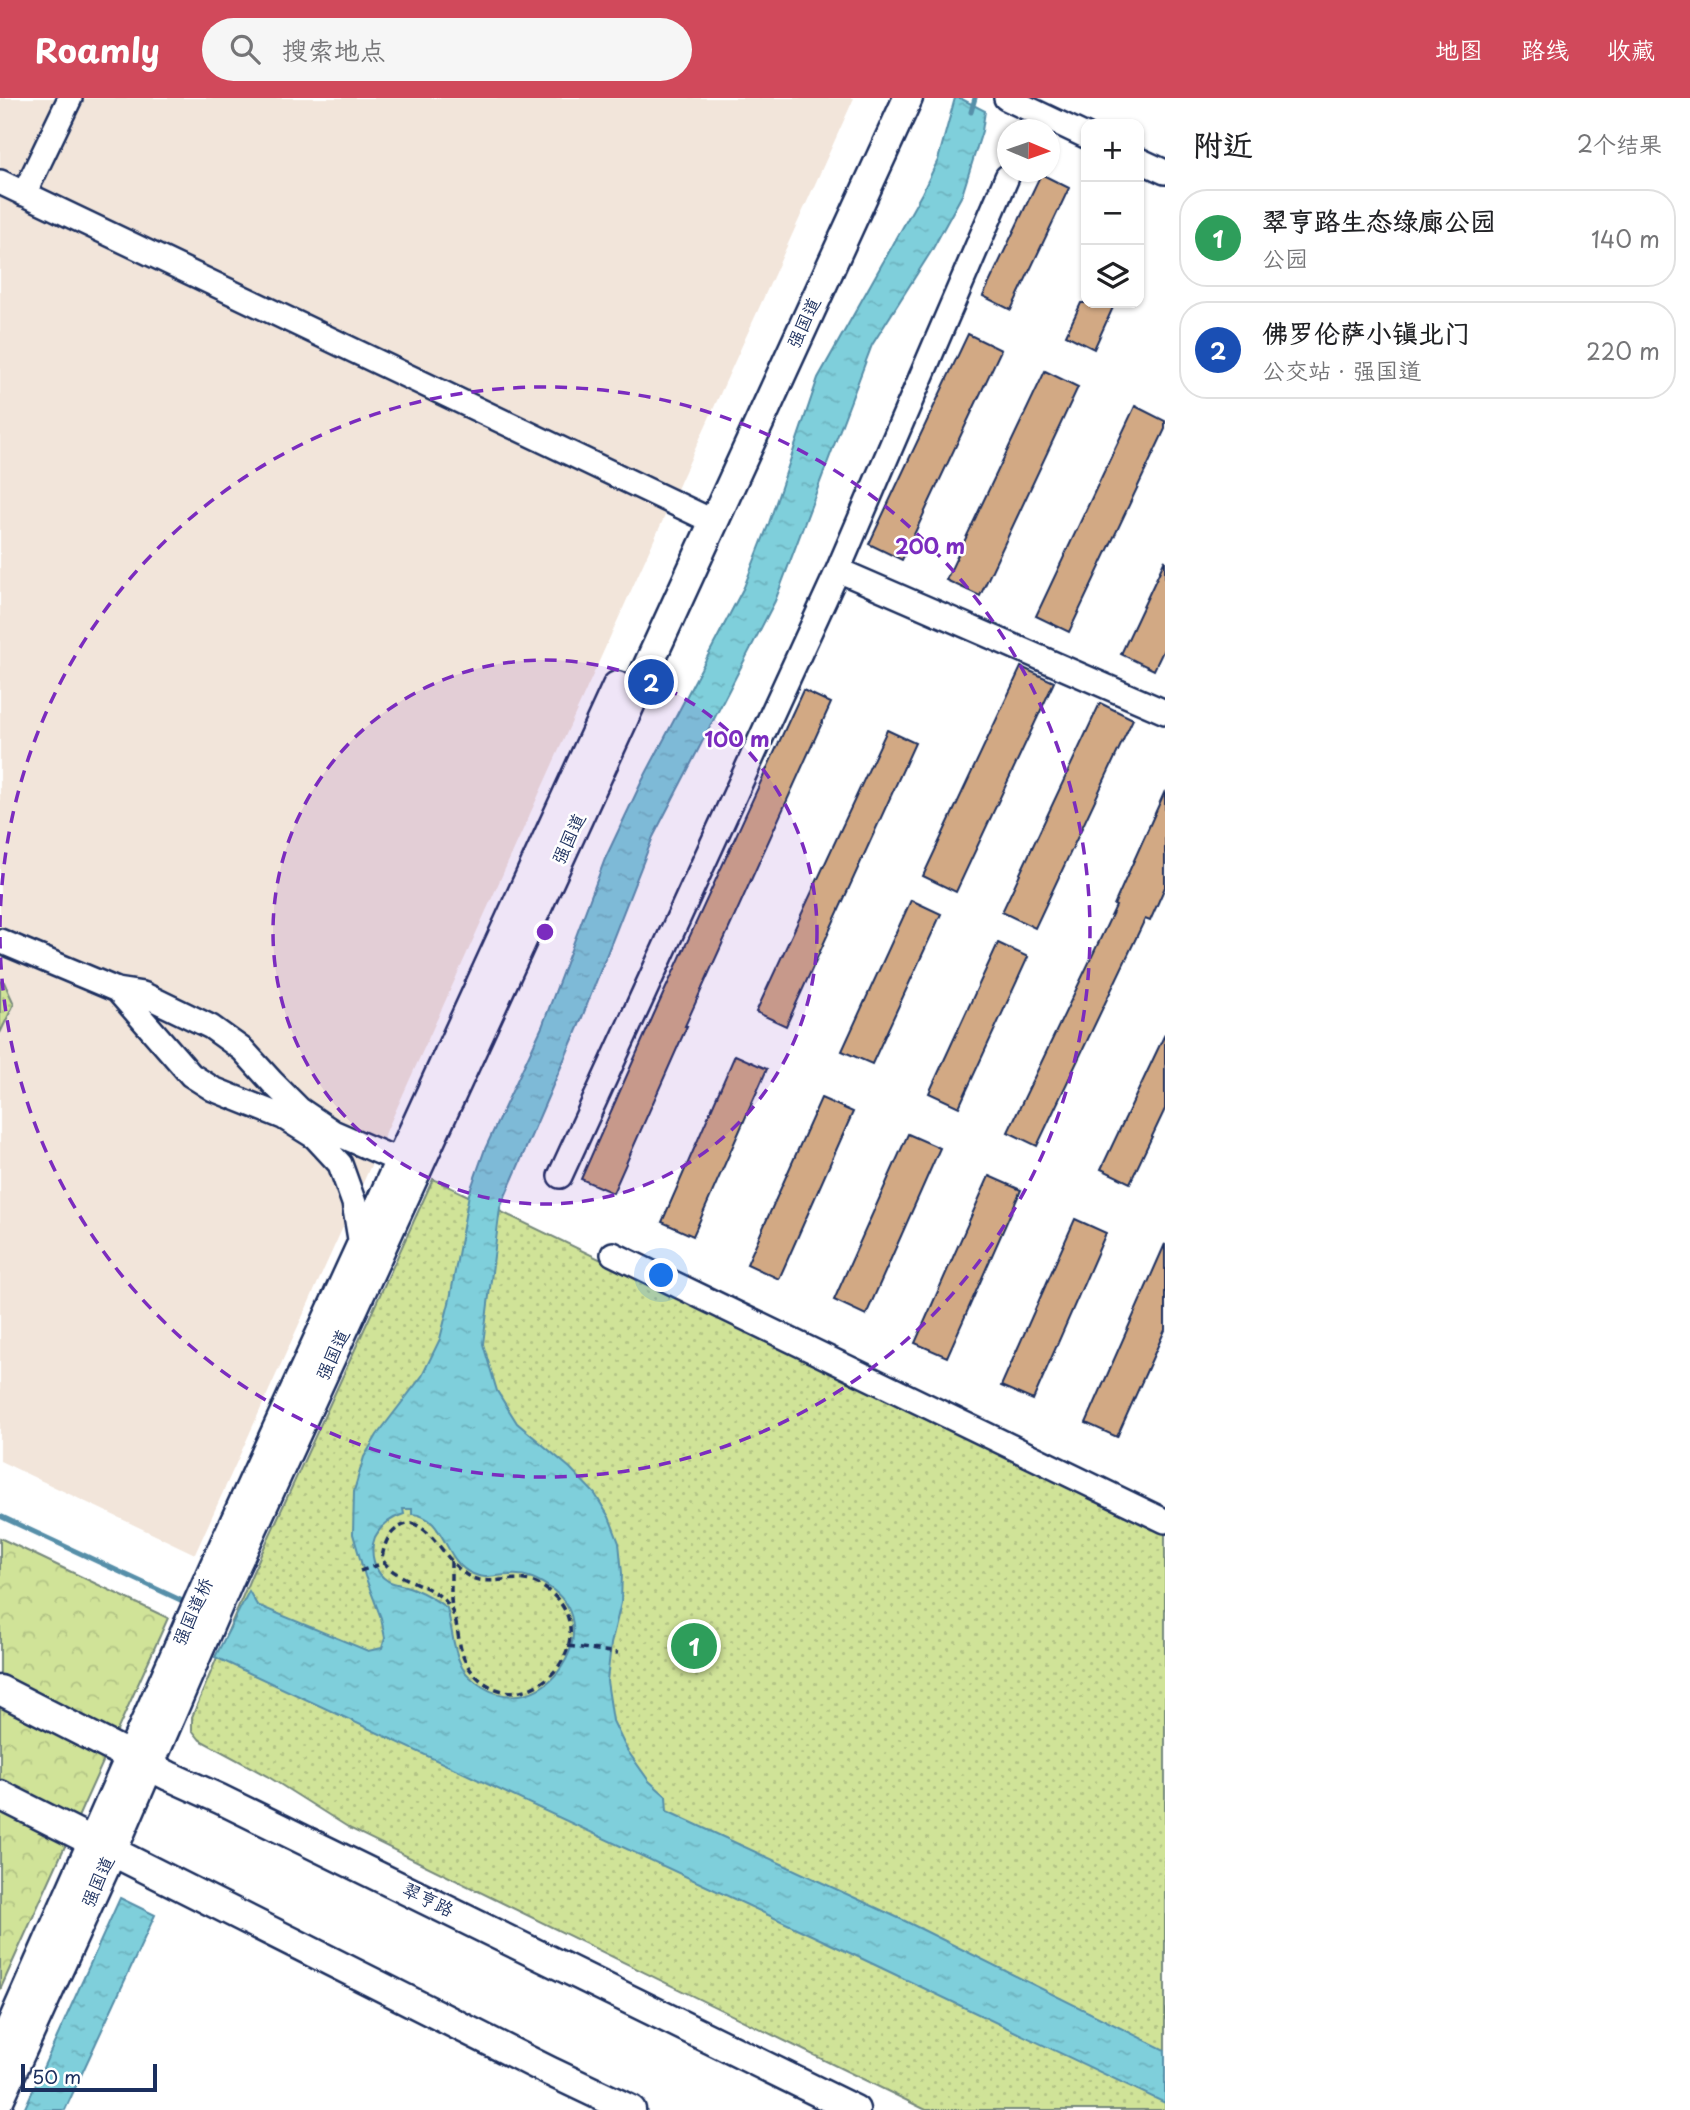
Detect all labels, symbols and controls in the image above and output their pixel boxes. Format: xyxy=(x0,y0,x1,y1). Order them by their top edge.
search box xyxy=(202,18,692,81)
text: Roamly xyxy=(35,24,160,74)
icon: search xyxy=(226,30,264,68)
text: 搜索地点 xyxy=(282,30,386,69)
text: 地图 xyxy=(1435,31,1483,67)
text: 路线 xyxy=(1521,31,1569,67)
text: 收藏 xyxy=(1607,31,1655,67)
north arrow xyxy=(997,119,1060,182)
map controls xyxy=(1081,119,1144,308)
button: + xyxy=(1081,119,1144,182)
text: 附近 xyxy=(1193,121,1253,166)
text: 2个结果 xyxy=(1577,126,1662,161)
button: − xyxy=(1081,182,1144,245)
text: 翠亨路生态绿廊公园 xyxy=(1262,201,1496,240)
text: 1 xyxy=(1213,221,1224,256)
text: 140 m xyxy=(1591,221,1660,256)
text: 公园 xyxy=(1262,240,1308,275)
button: layers xyxy=(1081,245,1144,308)
street label: 强国道 xyxy=(779,292,826,353)
text: 佛罗伦萨小镇北门 xyxy=(1262,313,1470,352)
text: 2 xyxy=(1210,333,1226,368)
text: 220 m xyxy=(1586,333,1660,368)
text: 公交站 · 强国道 xyxy=(1262,352,1422,387)
text: 200 m xyxy=(895,529,965,561)
pin: 2 xyxy=(628,656,674,708)
text: 100 m xyxy=(704,722,770,754)
street label: 强国道 xyxy=(544,808,591,869)
centre of rings xyxy=(533,920,557,944)
your location xyxy=(644,1258,678,1292)
street label: 强国道 xyxy=(308,1324,355,1385)
street label: 强国道桥 xyxy=(165,1573,219,1650)
pin: 1 xyxy=(671,1620,717,1672)
street label: 强国道 xyxy=(73,1851,120,1912)
street label: 翠亨路 xyxy=(398,1875,459,1923)
scale bar xyxy=(21,2061,158,2093)
text: 50 m xyxy=(32,2062,81,2090)

